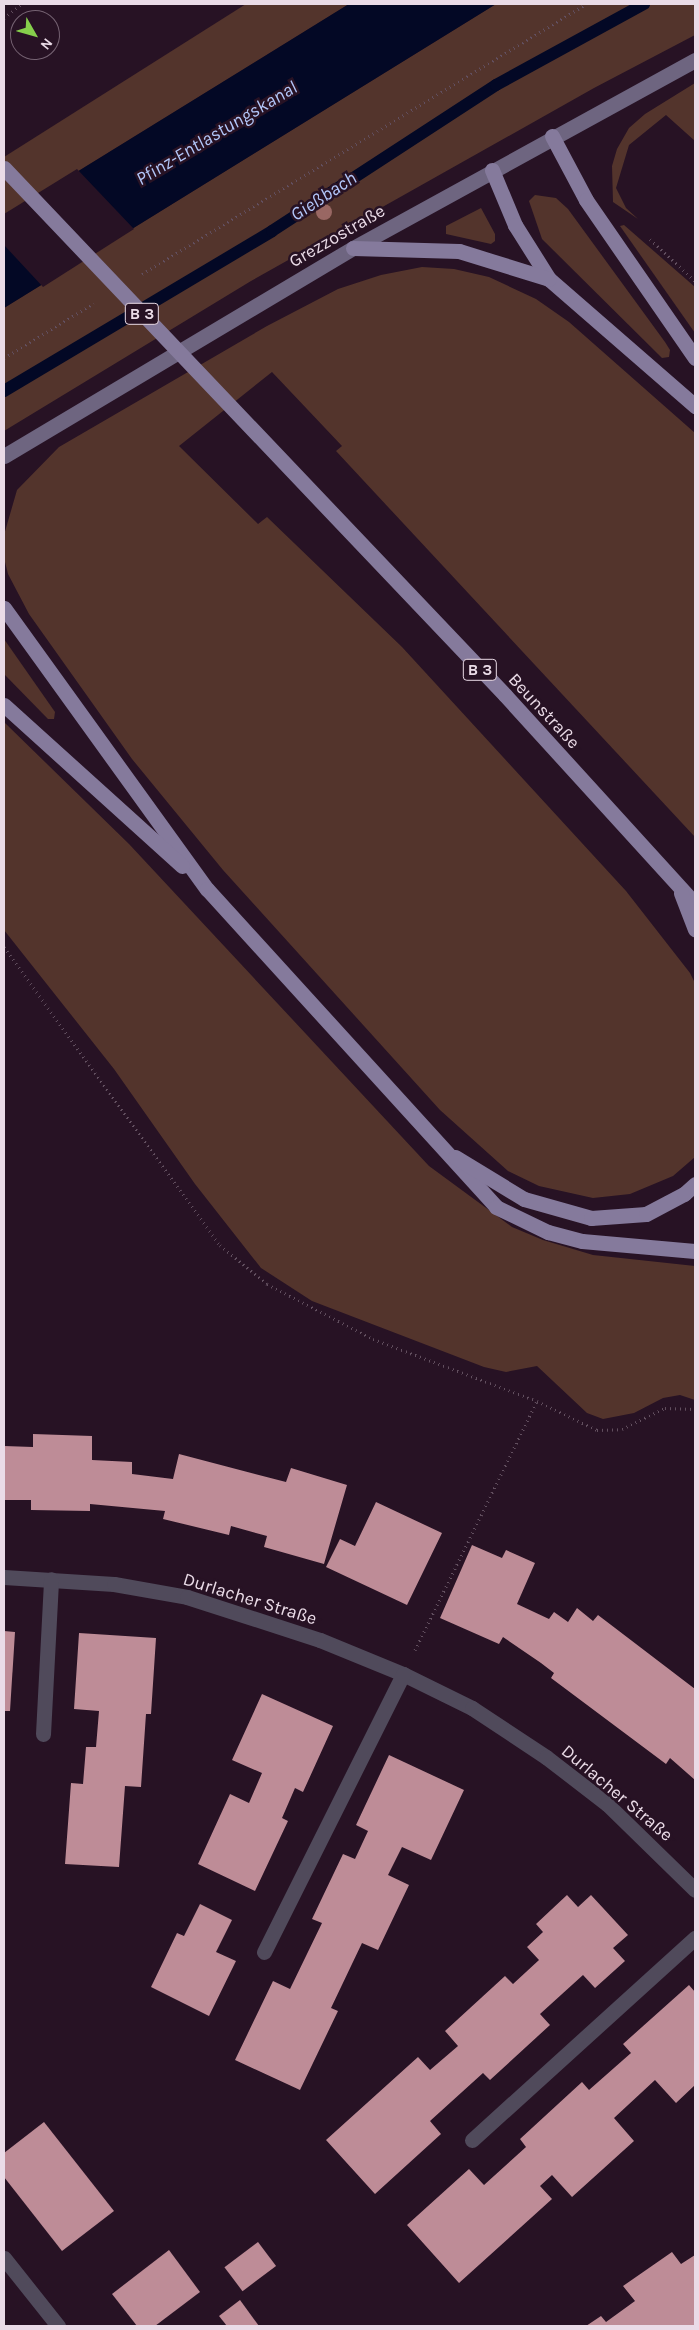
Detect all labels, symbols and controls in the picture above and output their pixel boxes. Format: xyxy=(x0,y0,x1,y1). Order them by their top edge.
north arrow xyxy=(10,10,60,60)
text: N xyxy=(37,35,56,53)
water label: Pfinz-Entlastungskanal xyxy=(132,77,302,191)
water label: Gießbach xyxy=(287,167,361,227)
street label: Grezzostraße xyxy=(285,200,389,272)
road number: B 3 xyxy=(124,300,160,328)
road number: B 3 xyxy=(462,656,498,684)
street label: Beunstraße xyxy=(504,669,584,753)
street label: Durlacher Straße xyxy=(180,1568,320,1630)
street label: Durlacher Straße xyxy=(557,1740,677,1846)

